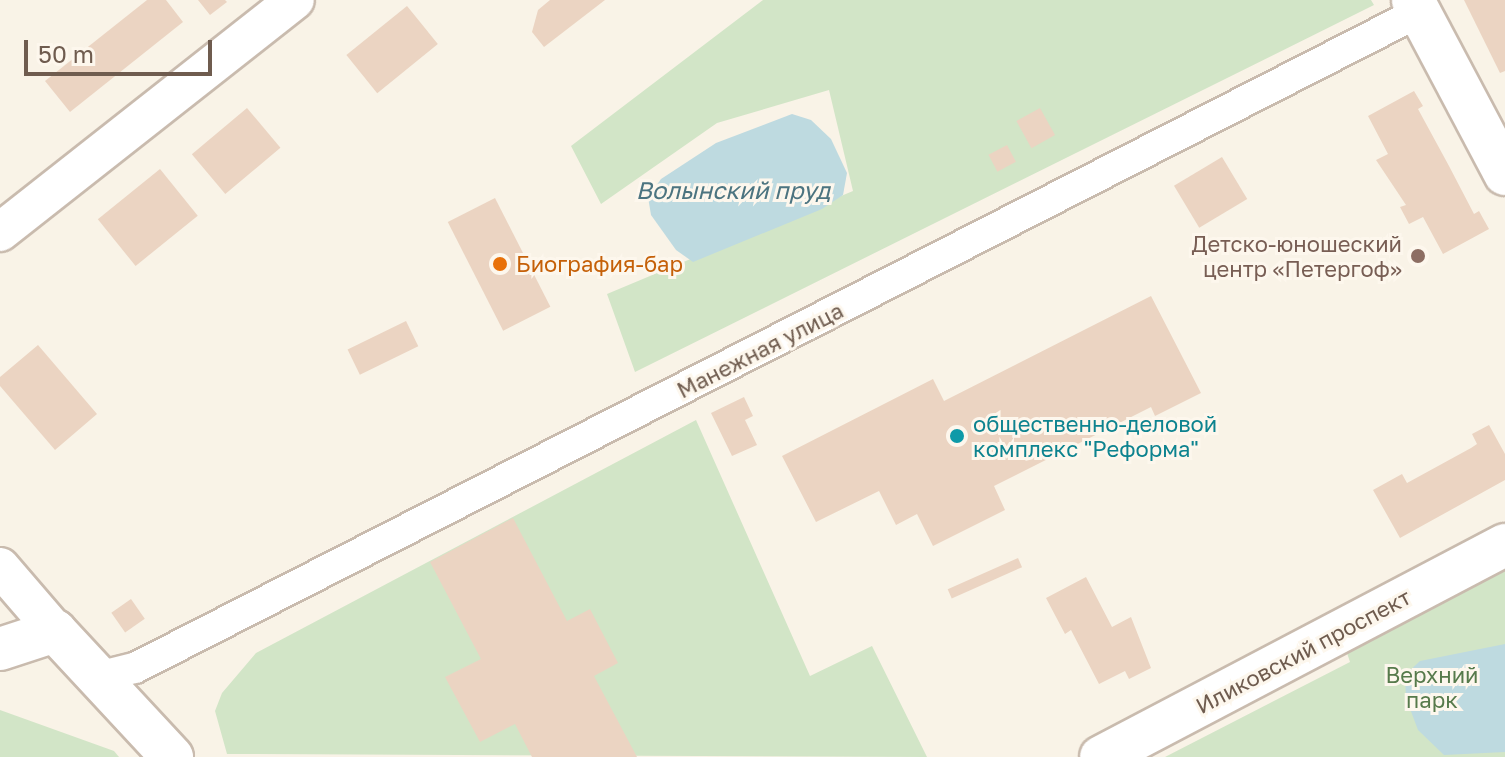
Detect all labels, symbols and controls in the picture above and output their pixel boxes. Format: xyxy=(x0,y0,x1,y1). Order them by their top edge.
scale bar xyxy=(28,24,216,74)
text: 50 m xyxy=(38,39,94,68)
water label: Волынский пруд xyxy=(636,176,830,204)
place label: Детско-юношеский центр «Петергоф» xyxy=(1192,230,1402,282)
marker: Детско-юношеский центр «Петергоф» xyxy=(1409,247,1427,265)
place label: Биография-бар xyxy=(516,251,683,277)
marker: Биография-бар xyxy=(491,255,509,273)
street label: Манежная улица xyxy=(672,297,848,403)
place label: oбщеcтвенно-деловoй кoмплeкc "Peфoрма" xyxy=(973,410,1217,462)
marker: oбщеcтвенно-деловoй кoмплeкc "Peфoрма" xyxy=(948,427,966,445)
street label: Иликовский проспект xyxy=(1191,583,1415,719)
park label: Верхний парк xyxy=(1386,661,1478,712)

